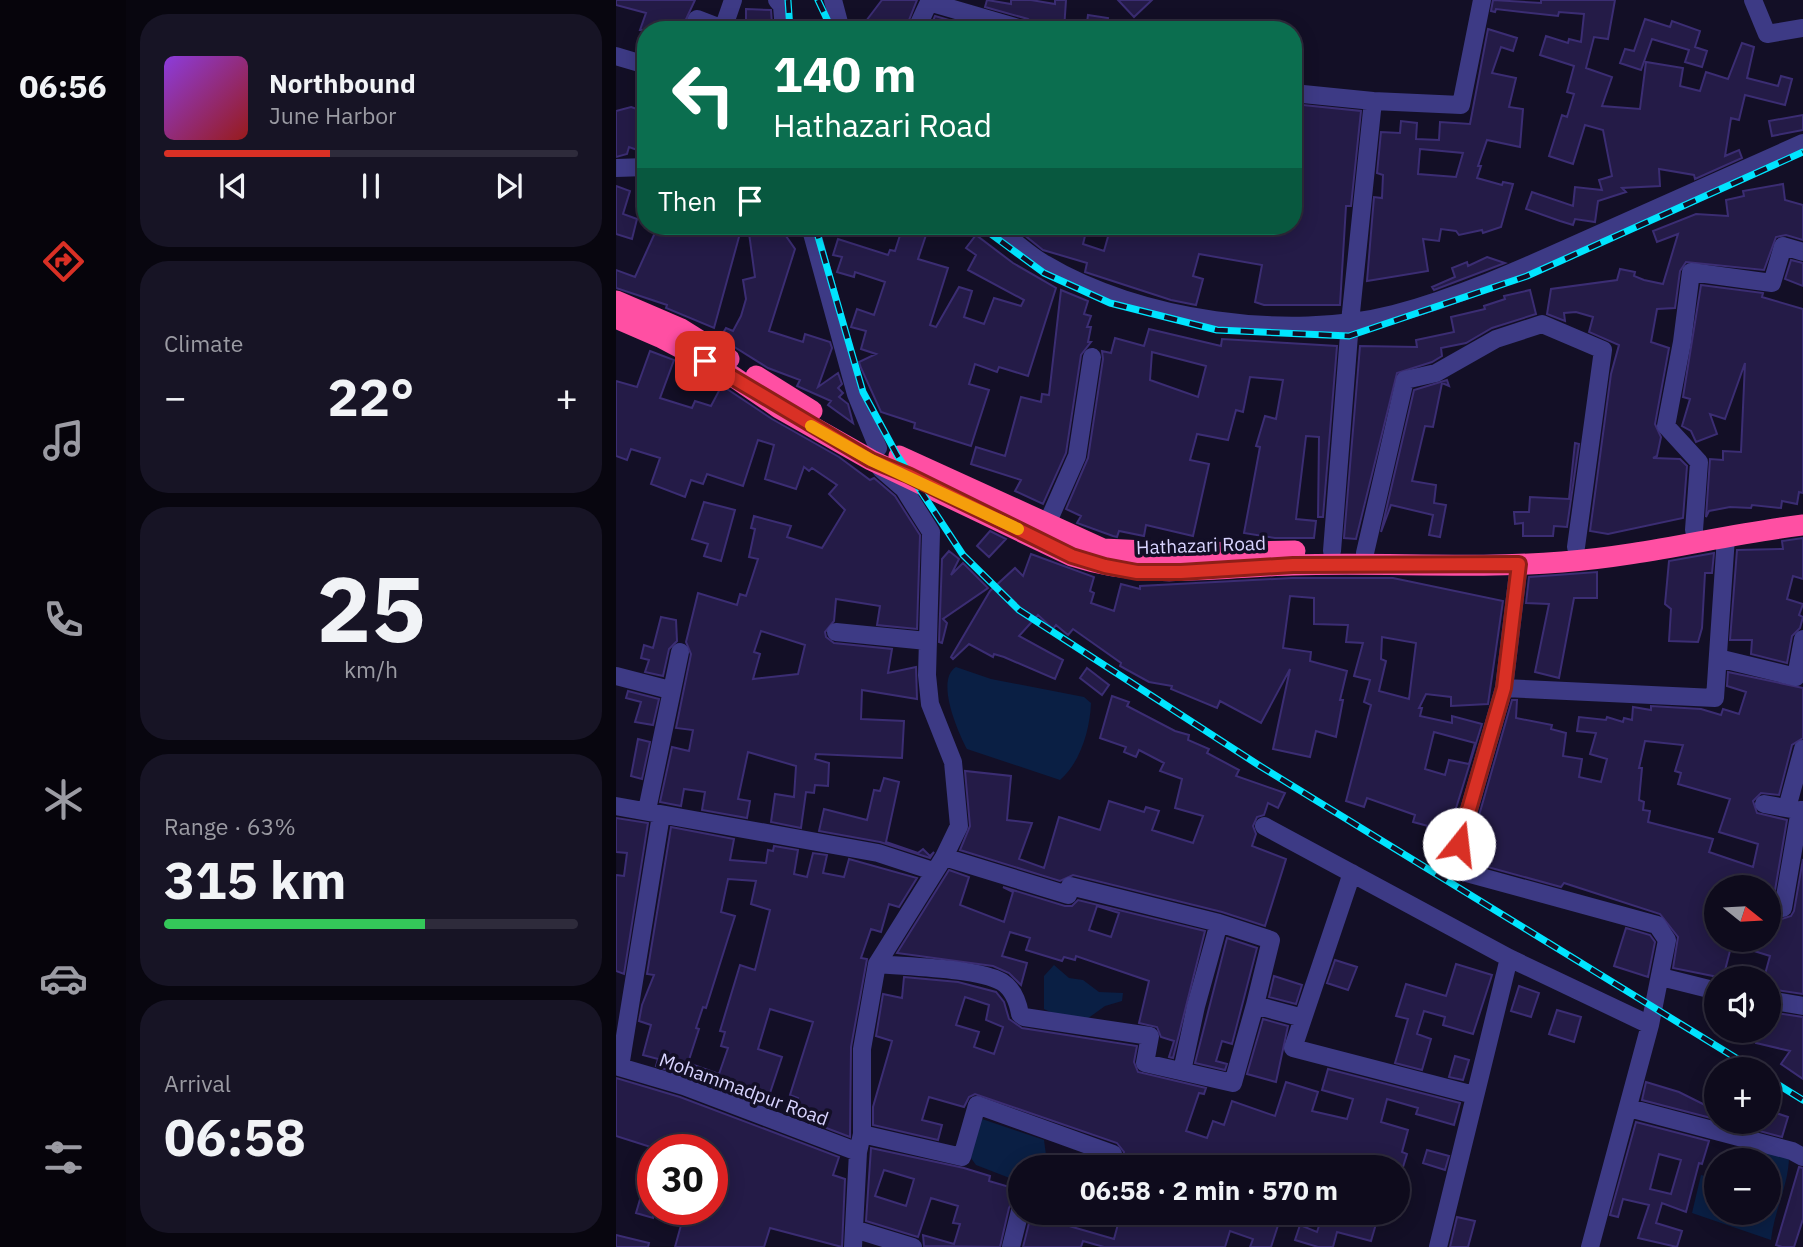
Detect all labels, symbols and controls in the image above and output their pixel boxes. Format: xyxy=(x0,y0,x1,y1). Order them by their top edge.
text: 140 m xyxy=(773,42,917,105)
icon: left xyxy=(658,49,749,140)
text: 06:56 xyxy=(19,65,107,107)
text: Northbound xyxy=(269,66,416,100)
text: June Harbor xyxy=(269,100,397,130)
text: Hathazari Road xyxy=(773,104,992,146)
icon: previous xyxy=(214,167,252,205)
icon: pause xyxy=(352,167,390,205)
icon: next xyxy=(490,167,528,205)
icon: arrive xyxy=(731,182,769,220)
text: Then xyxy=(658,184,717,218)
icon: directions xyxy=(39,237,88,286)
text: Climate xyxy=(164,328,243,358)
pin xyxy=(675,331,735,391)
icon: arrive xyxy=(686,342,724,380)
text: 22° xyxy=(328,363,414,430)
text: − xyxy=(164,372,187,421)
text: + xyxy=(555,372,578,421)
icon: music xyxy=(39,416,88,465)
street label: Hathazari Road xyxy=(1136,531,1266,559)
text: 25 xyxy=(316,549,426,667)
icon: phone xyxy=(39,595,88,644)
text: km/h xyxy=(344,654,398,684)
icon: climate xyxy=(39,775,88,824)
position arrow xyxy=(1422,807,1496,881)
text: Range · 63% xyxy=(164,811,296,841)
text: 315 km xyxy=(164,846,346,913)
north arrow xyxy=(1704,875,1782,952)
map controls xyxy=(1704,875,1781,1225)
icon: car xyxy=(39,954,88,1003)
button: sound xyxy=(1704,966,1781,1043)
street label: Mohammadpur Road xyxy=(656,1047,832,1131)
button: + xyxy=(1704,1057,1781,1134)
text: Arrival xyxy=(164,1068,231,1098)
text: 06:58 xyxy=(164,1103,306,1170)
icon: filters xyxy=(39,1133,88,1182)
speed limit sign: 30 xyxy=(637,1134,728,1225)
button: − xyxy=(1704,1148,1781,1225)
text: 06:58 · 2 min · 570 m xyxy=(1080,1173,1338,1207)

